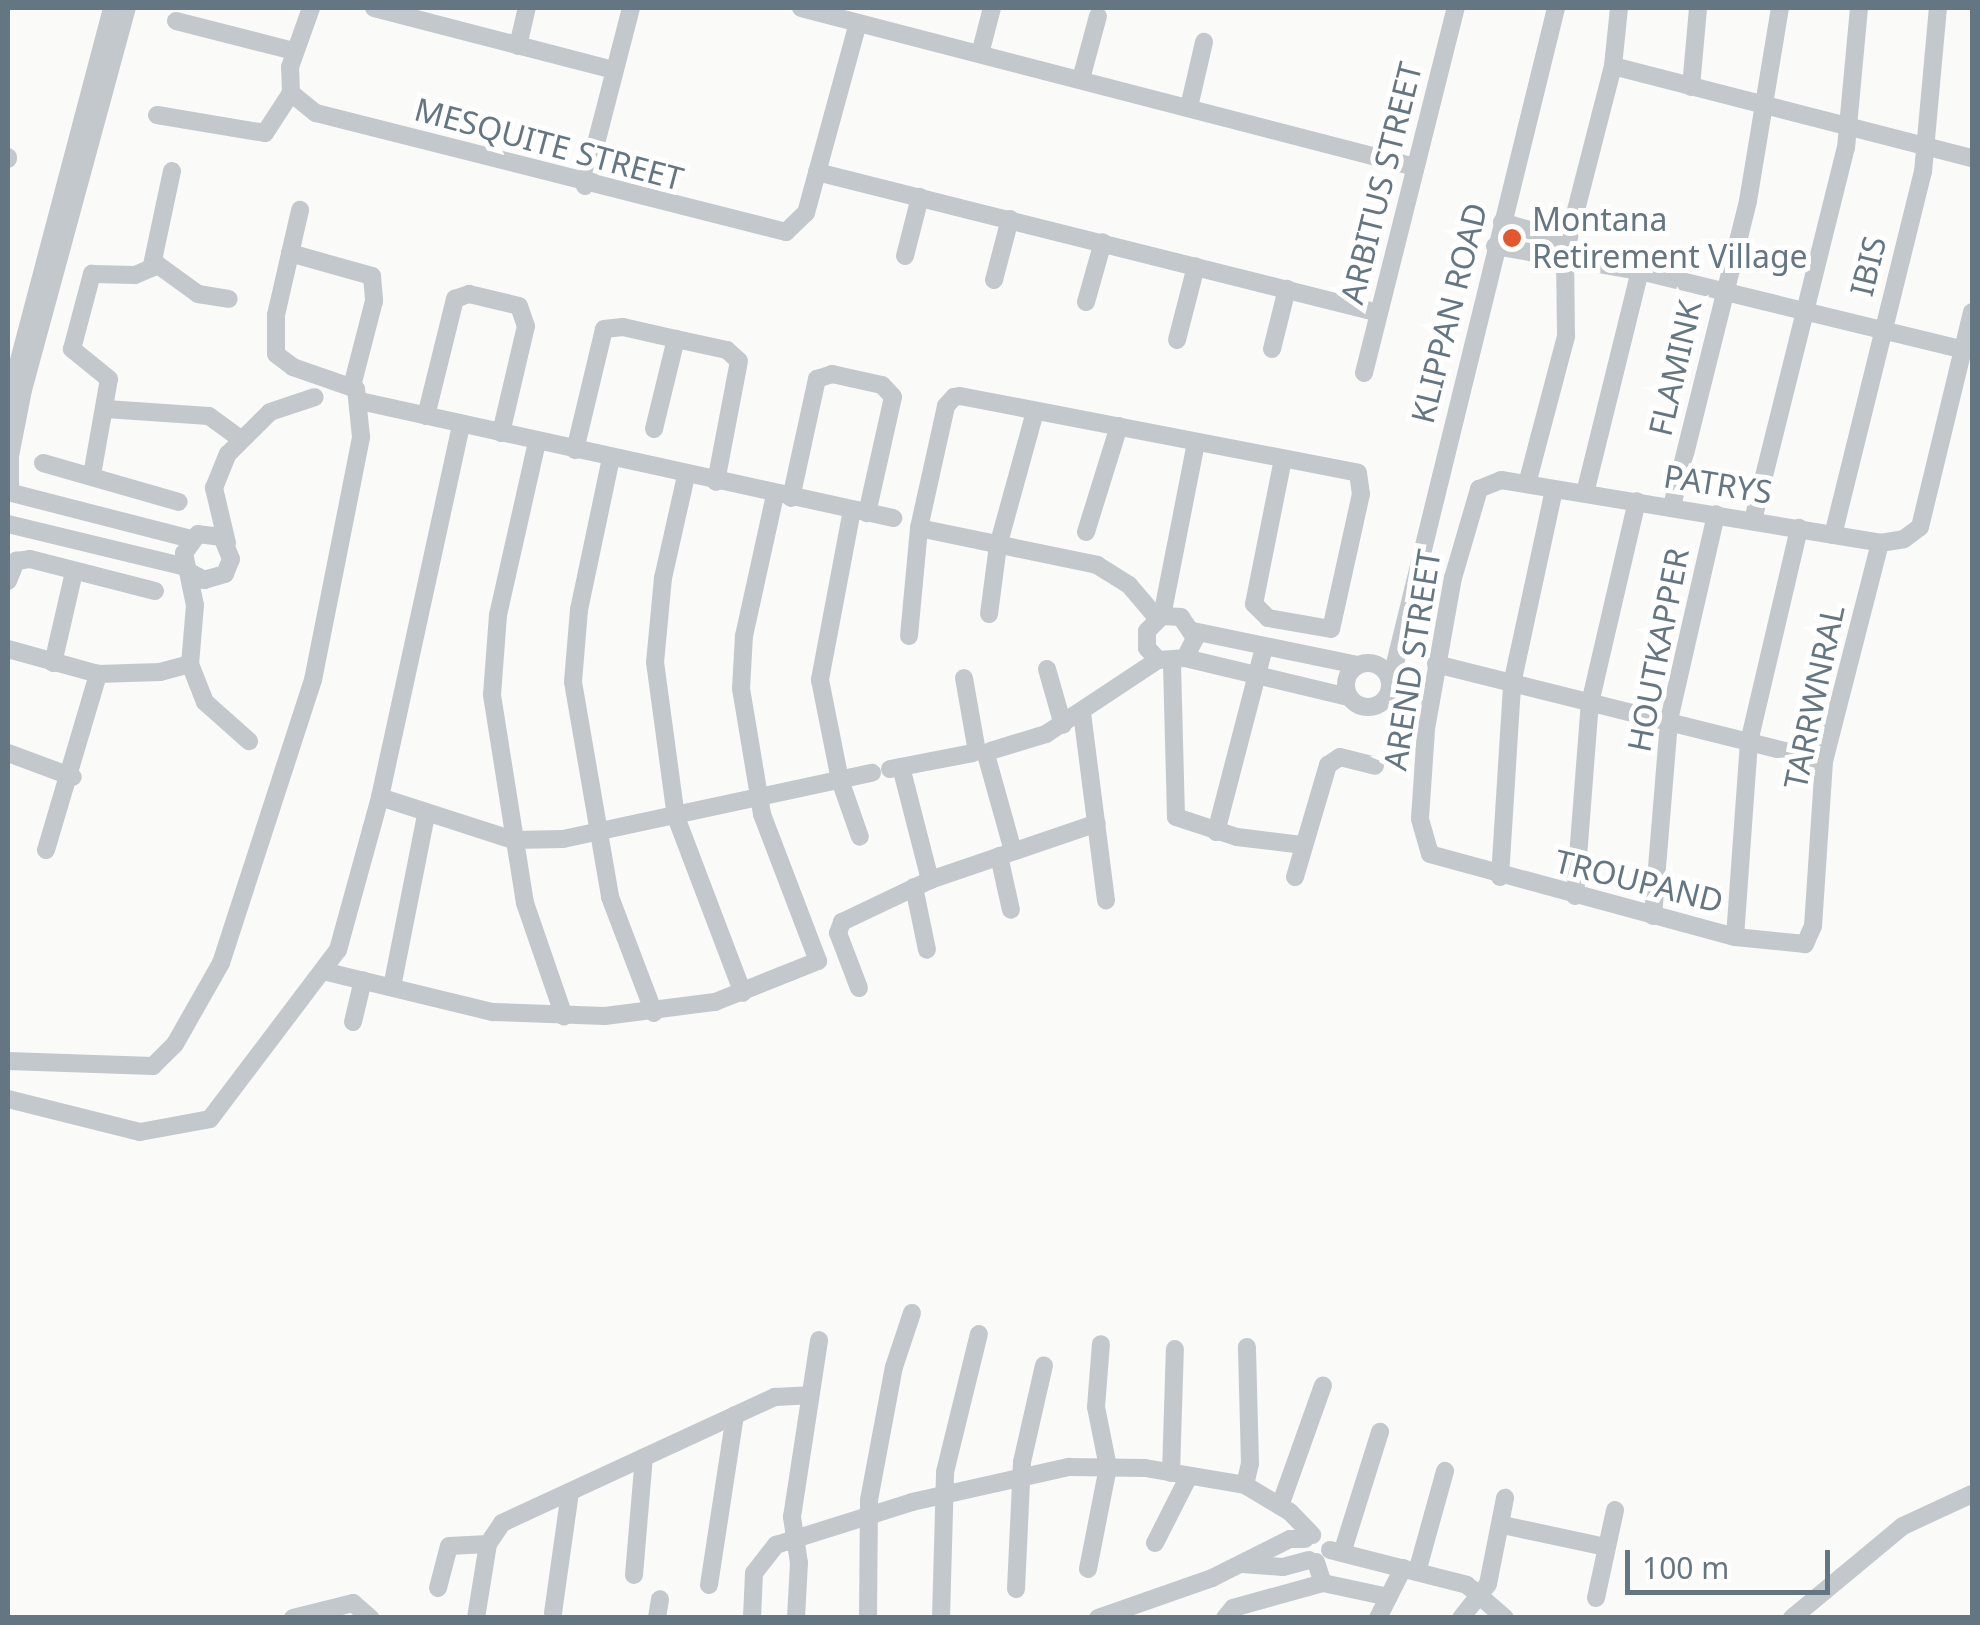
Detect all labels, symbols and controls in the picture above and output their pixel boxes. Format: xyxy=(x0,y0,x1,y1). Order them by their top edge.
street label: ARBITUS STREET xyxy=(1332,58,1430,308)
street label: MESQUITE STREET xyxy=(411,90,687,198)
street label: KLIPPAN ROAD xyxy=(1403,199,1495,427)
place label: Montana Retirement Village xyxy=(1532,201,1808,276)
marker: Montana Retirement Village xyxy=(1501,227,1523,249)
street label: IBIS xyxy=(1842,232,1894,300)
street label: FLAMINK xyxy=(1641,297,1709,439)
street label: PATRYS xyxy=(1661,456,1775,512)
street label: HOUTKAPPER xyxy=(1619,545,1697,755)
street label: AREND STREET xyxy=(1376,547,1448,773)
street label: TARRWNRAL xyxy=(1776,602,1852,792)
street label: TROUPAND xyxy=(1551,842,1727,920)
scale bar xyxy=(1630,1530,1835,1592)
text: 100 m xyxy=(1642,1547,1729,1588)

